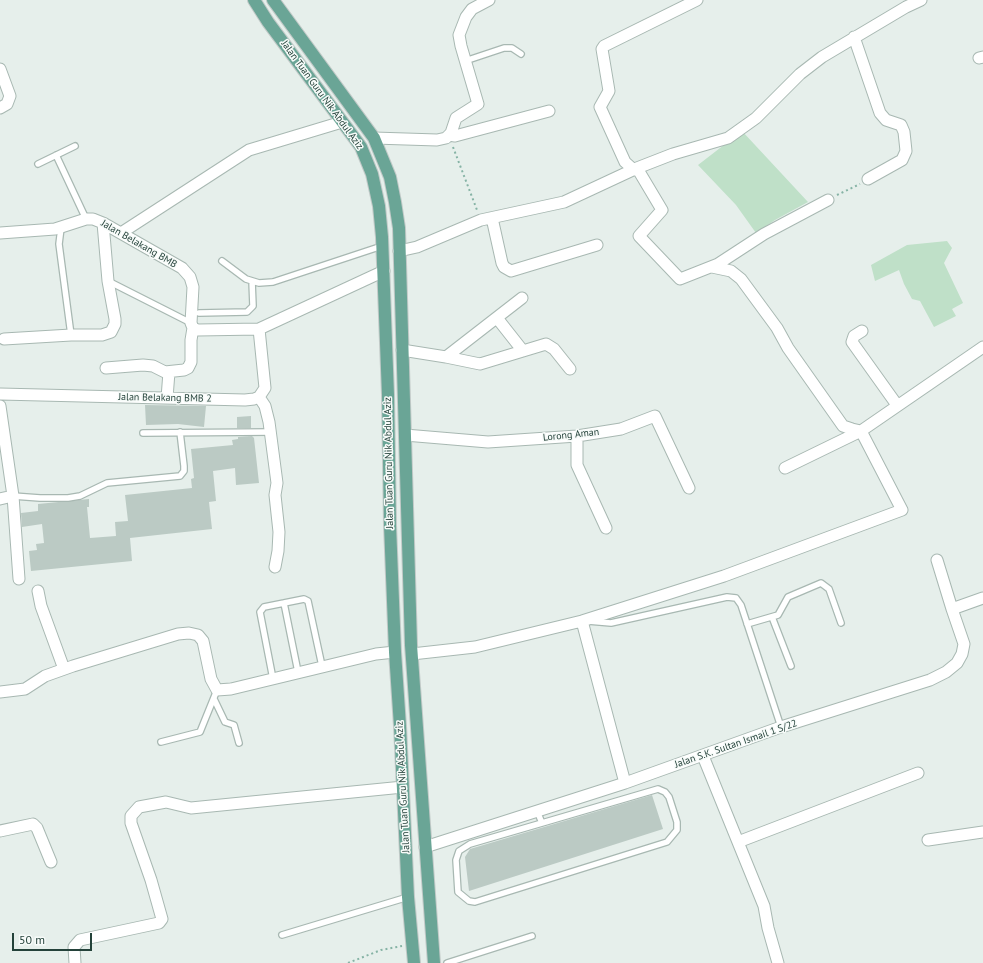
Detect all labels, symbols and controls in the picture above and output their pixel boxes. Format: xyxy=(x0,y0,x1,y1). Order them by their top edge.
street label: Jalan Tuan Guru Nik Abdul Aziz xyxy=(278,38,366,152)
street label: Jalan Belakang BMB xyxy=(99,217,179,271)
street label: Jalan Belakang BMB 2 xyxy=(118,391,212,405)
street label: Jalan Tuan Guru Nik Abdul Aziz xyxy=(382,397,396,529)
street label: Lorong Aman xyxy=(542,426,600,444)
street label: Jalan S.K. Sultan Ismail 1 S/22 xyxy=(673,717,799,771)
street label: Jalan Tuan Guru Nik Abdul Aziz xyxy=(394,721,412,853)
scale bar xyxy=(14,925,94,951)
text: 50 m xyxy=(19,932,45,947)

